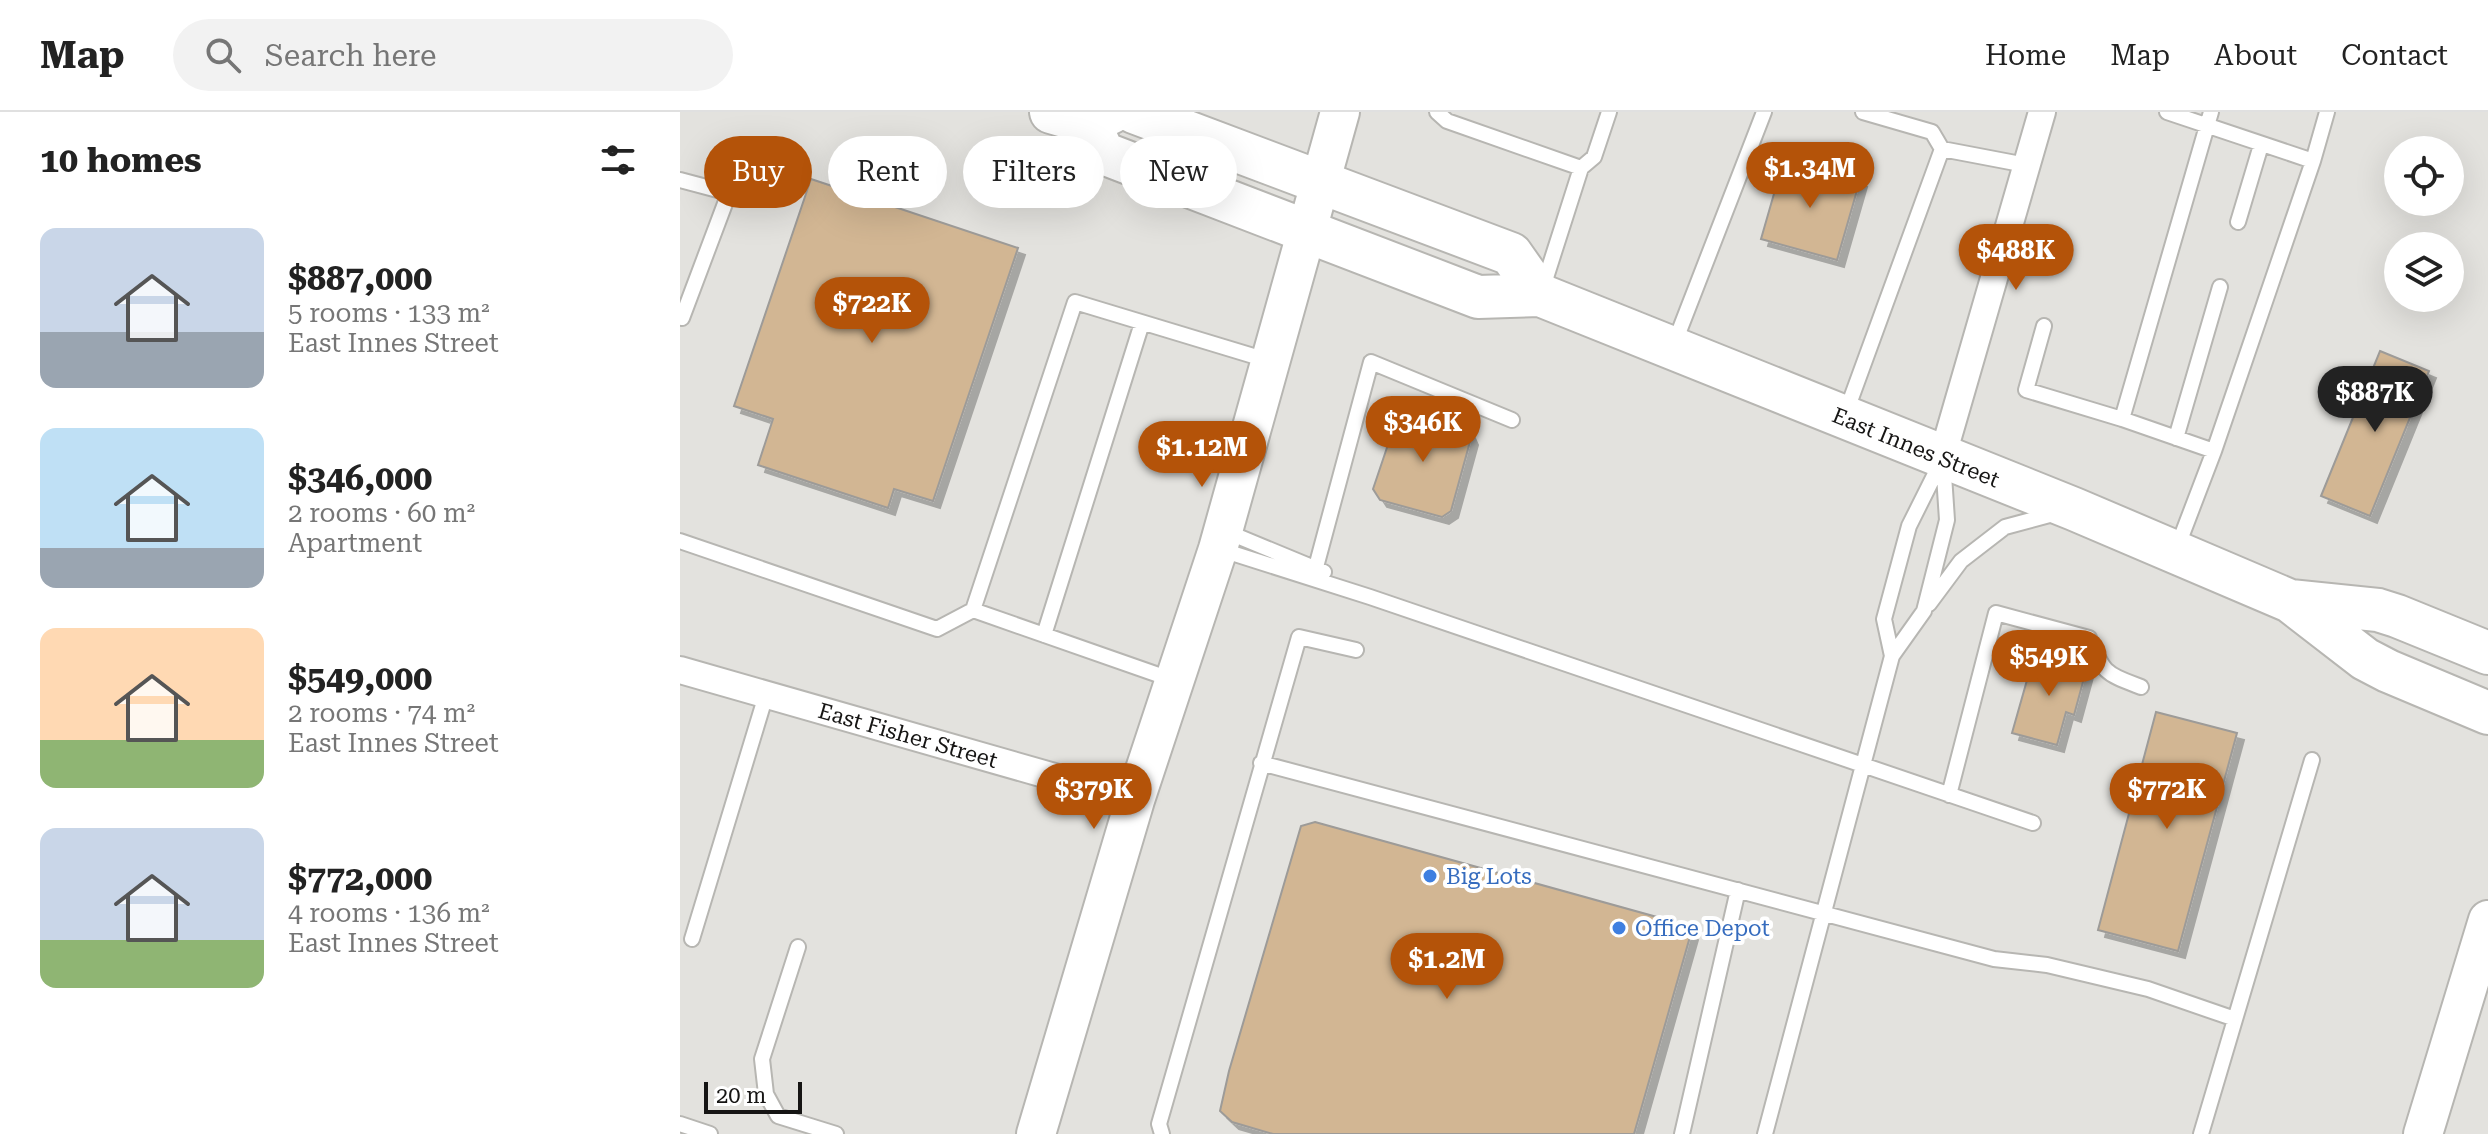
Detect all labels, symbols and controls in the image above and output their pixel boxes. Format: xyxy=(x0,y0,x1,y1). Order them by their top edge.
search box xyxy=(173,19,733,91)
text: Map xyxy=(40,33,125,77)
icon: search xyxy=(201,33,245,77)
text: Search here xyxy=(265,38,437,73)
text: Home xyxy=(1985,39,2066,72)
text: Map xyxy=(2110,39,2170,72)
text: About xyxy=(2214,39,2297,72)
text: Contact xyxy=(2341,39,2448,72)
chip: Buy xyxy=(704,136,812,208)
chip: Rent xyxy=(828,136,947,208)
chip: Filters xyxy=(963,136,1104,208)
chip: New xyxy=(1120,136,1237,208)
map controls xyxy=(2384,136,2464,312)
button: locate xyxy=(2384,136,2464,216)
icon: filters xyxy=(596,138,640,182)
text: 10 homes xyxy=(40,140,202,180)
pin: $1.34M xyxy=(1745,142,1875,210)
text: $1.34M xyxy=(1764,153,1856,183)
pin: $488K xyxy=(1960,224,2072,292)
button: layers xyxy=(2384,232,2464,312)
text: $488K xyxy=(1977,235,2055,265)
text: $887,000 xyxy=(288,258,432,298)
icon: home xyxy=(104,260,200,356)
pin: $722K xyxy=(816,277,928,345)
text: $722K xyxy=(833,288,911,318)
text: 5 rooms · 133 m² xyxy=(288,298,490,328)
text: East Innes Street xyxy=(288,328,499,358)
pin: $887K xyxy=(2319,366,2431,434)
text: $887K xyxy=(2336,377,2414,407)
pin: $346K xyxy=(1367,396,1479,464)
street label: East Innes Street xyxy=(1829,402,2003,492)
text: $346K xyxy=(1384,407,1462,437)
pin: $1.12M xyxy=(1137,421,1267,489)
text: $1.12M xyxy=(1156,432,1248,462)
text: $346,000 xyxy=(288,458,432,498)
icon: home xyxy=(104,460,200,556)
text: 2 rooms · 60 m² xyxy=(288,498,475,528)
text: Apartment xyxy=(288,528,422,558)
pin: $549K xyxy=(1993,630,2105,698)
text: $549K xyxy=(2010,641,2088,671)
text: $549,000 xyxy=(288,658,432,698)
icon: home xyxy=(104,660,200,756)
text: 2 rooms · 74 m² xyxy=(288,698,475,728)
street label: East Fisher Street xyxy=(815,698,1000,773)
text: East Innes Street xyxy=(288,728,499,758)
pin: $379K xyxy=(1038,763,1150,831)
pin: $772K xyxy=(2111,763,2223,831)
text: $379K xyxy=(1055,774,1133,804)
text: $772K xyxy=(2128,774,2206,804)
text: $772,000 xyxy=(288,858,432,898)
icon: home xyxy=(104,860,200,956)
place label: Big Lots xyxy=(1446,864,1532,889)
marker: Big Lots xyxy=(1421,867,1439,885)
text: 4 rooms · 136 m² xyxy=(288,898,490,928)
place label: Office Depot xyxy=(1635,916,1770,941)
marker: Office Depot xyxy=(1610,919,1628,937)
text: East Innes Street xyxy=(288,928,499,958)
pin: $1.2M xyxy=(1391,933,1503,1001)
text: $1.2M xyxy=(1409,944,1485,974)
scale bar xyxy=(704,1078,802,1114)
text: 20 m xyxy=(716,1083,766,1108)

